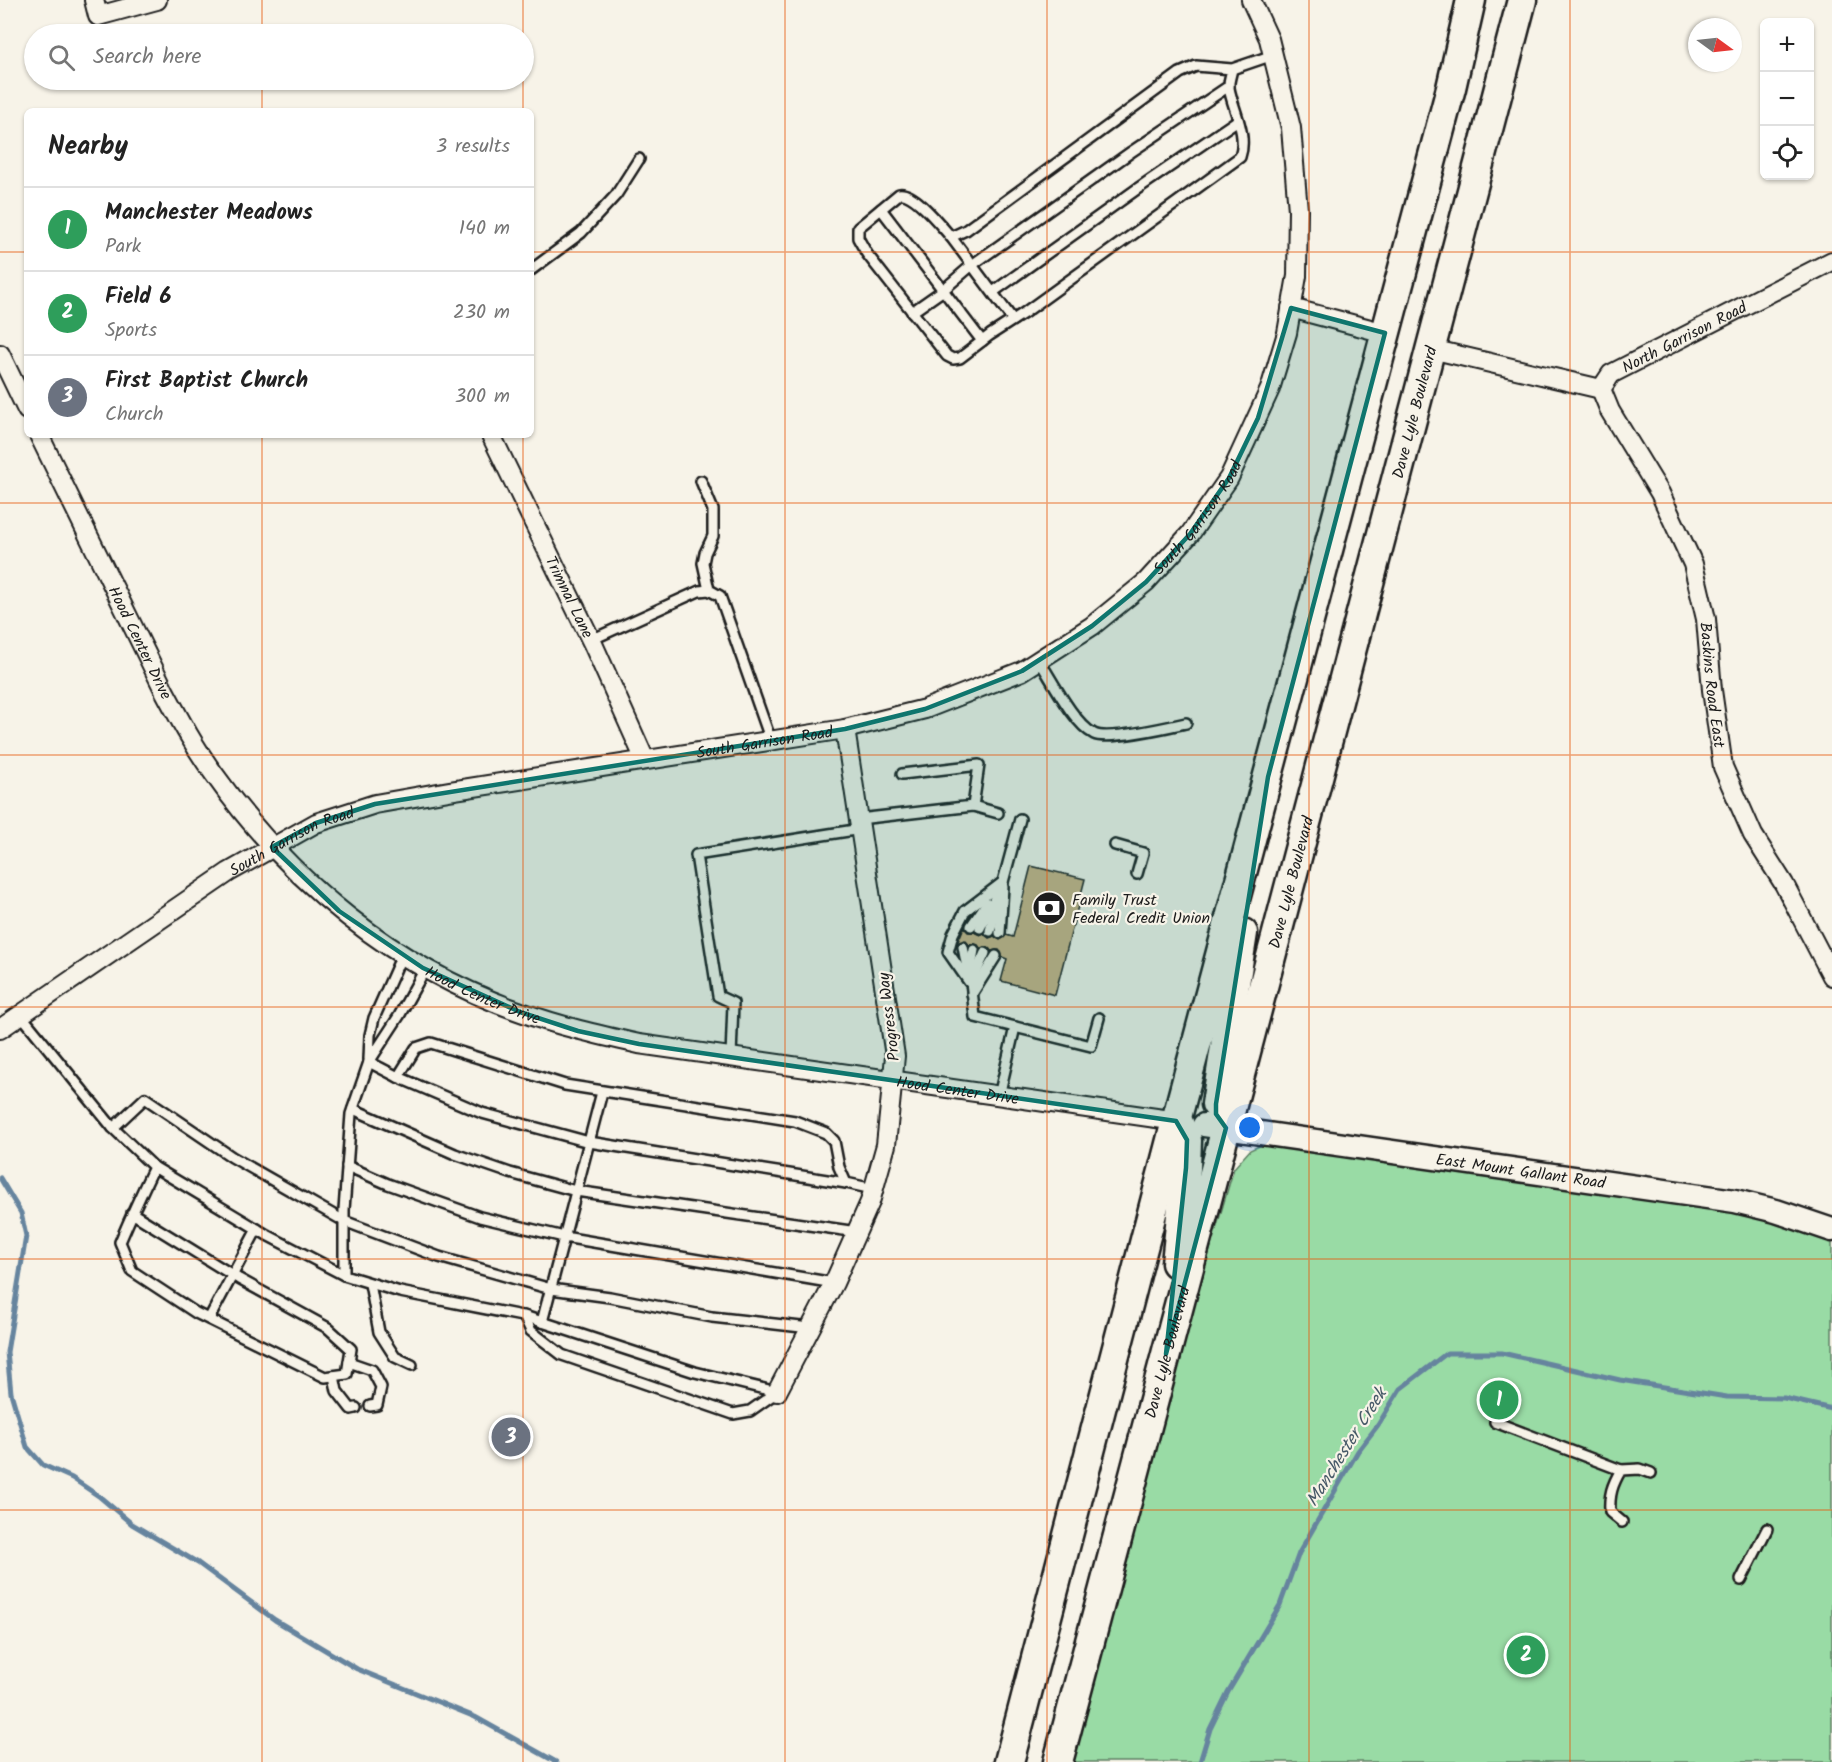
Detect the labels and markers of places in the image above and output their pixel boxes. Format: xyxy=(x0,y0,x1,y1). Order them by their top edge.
place label: Family Trust Federal Credit Union xyxy=(1072,888,1210,931)
bank icon: Family Trust Federal Credit Union xyxy=(1031,890,1067,926)
pin: 1 xyxy=(1480,1378,1518,1422)
pin: 3 xyxy=(492,1414,530,1460)
pin: 2 xyxy=(1506,1632,1546,1678)

